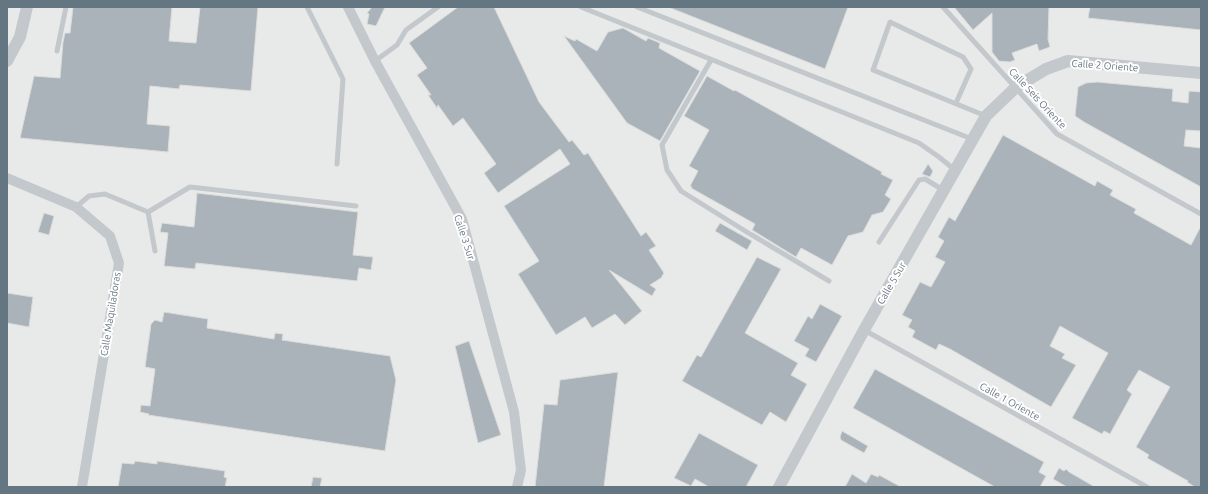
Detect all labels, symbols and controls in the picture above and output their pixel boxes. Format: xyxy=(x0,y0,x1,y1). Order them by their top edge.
street label: Calle 2 Oriente xyxy=(1071,58,1139,73)
street label: Calle Seis Oriente xyxy=(1007,66,1069,131)
street label: Calle 3 Sur xyxy=(452,213,477,261)
street label: Calle 5 Sur xyxy=(875,260,908,306)
street label: Calle Maquiladoras xyxy=(98,271,123,357)
street label: Calle 1 Oriente xyxy=(978,380,1042,422)

